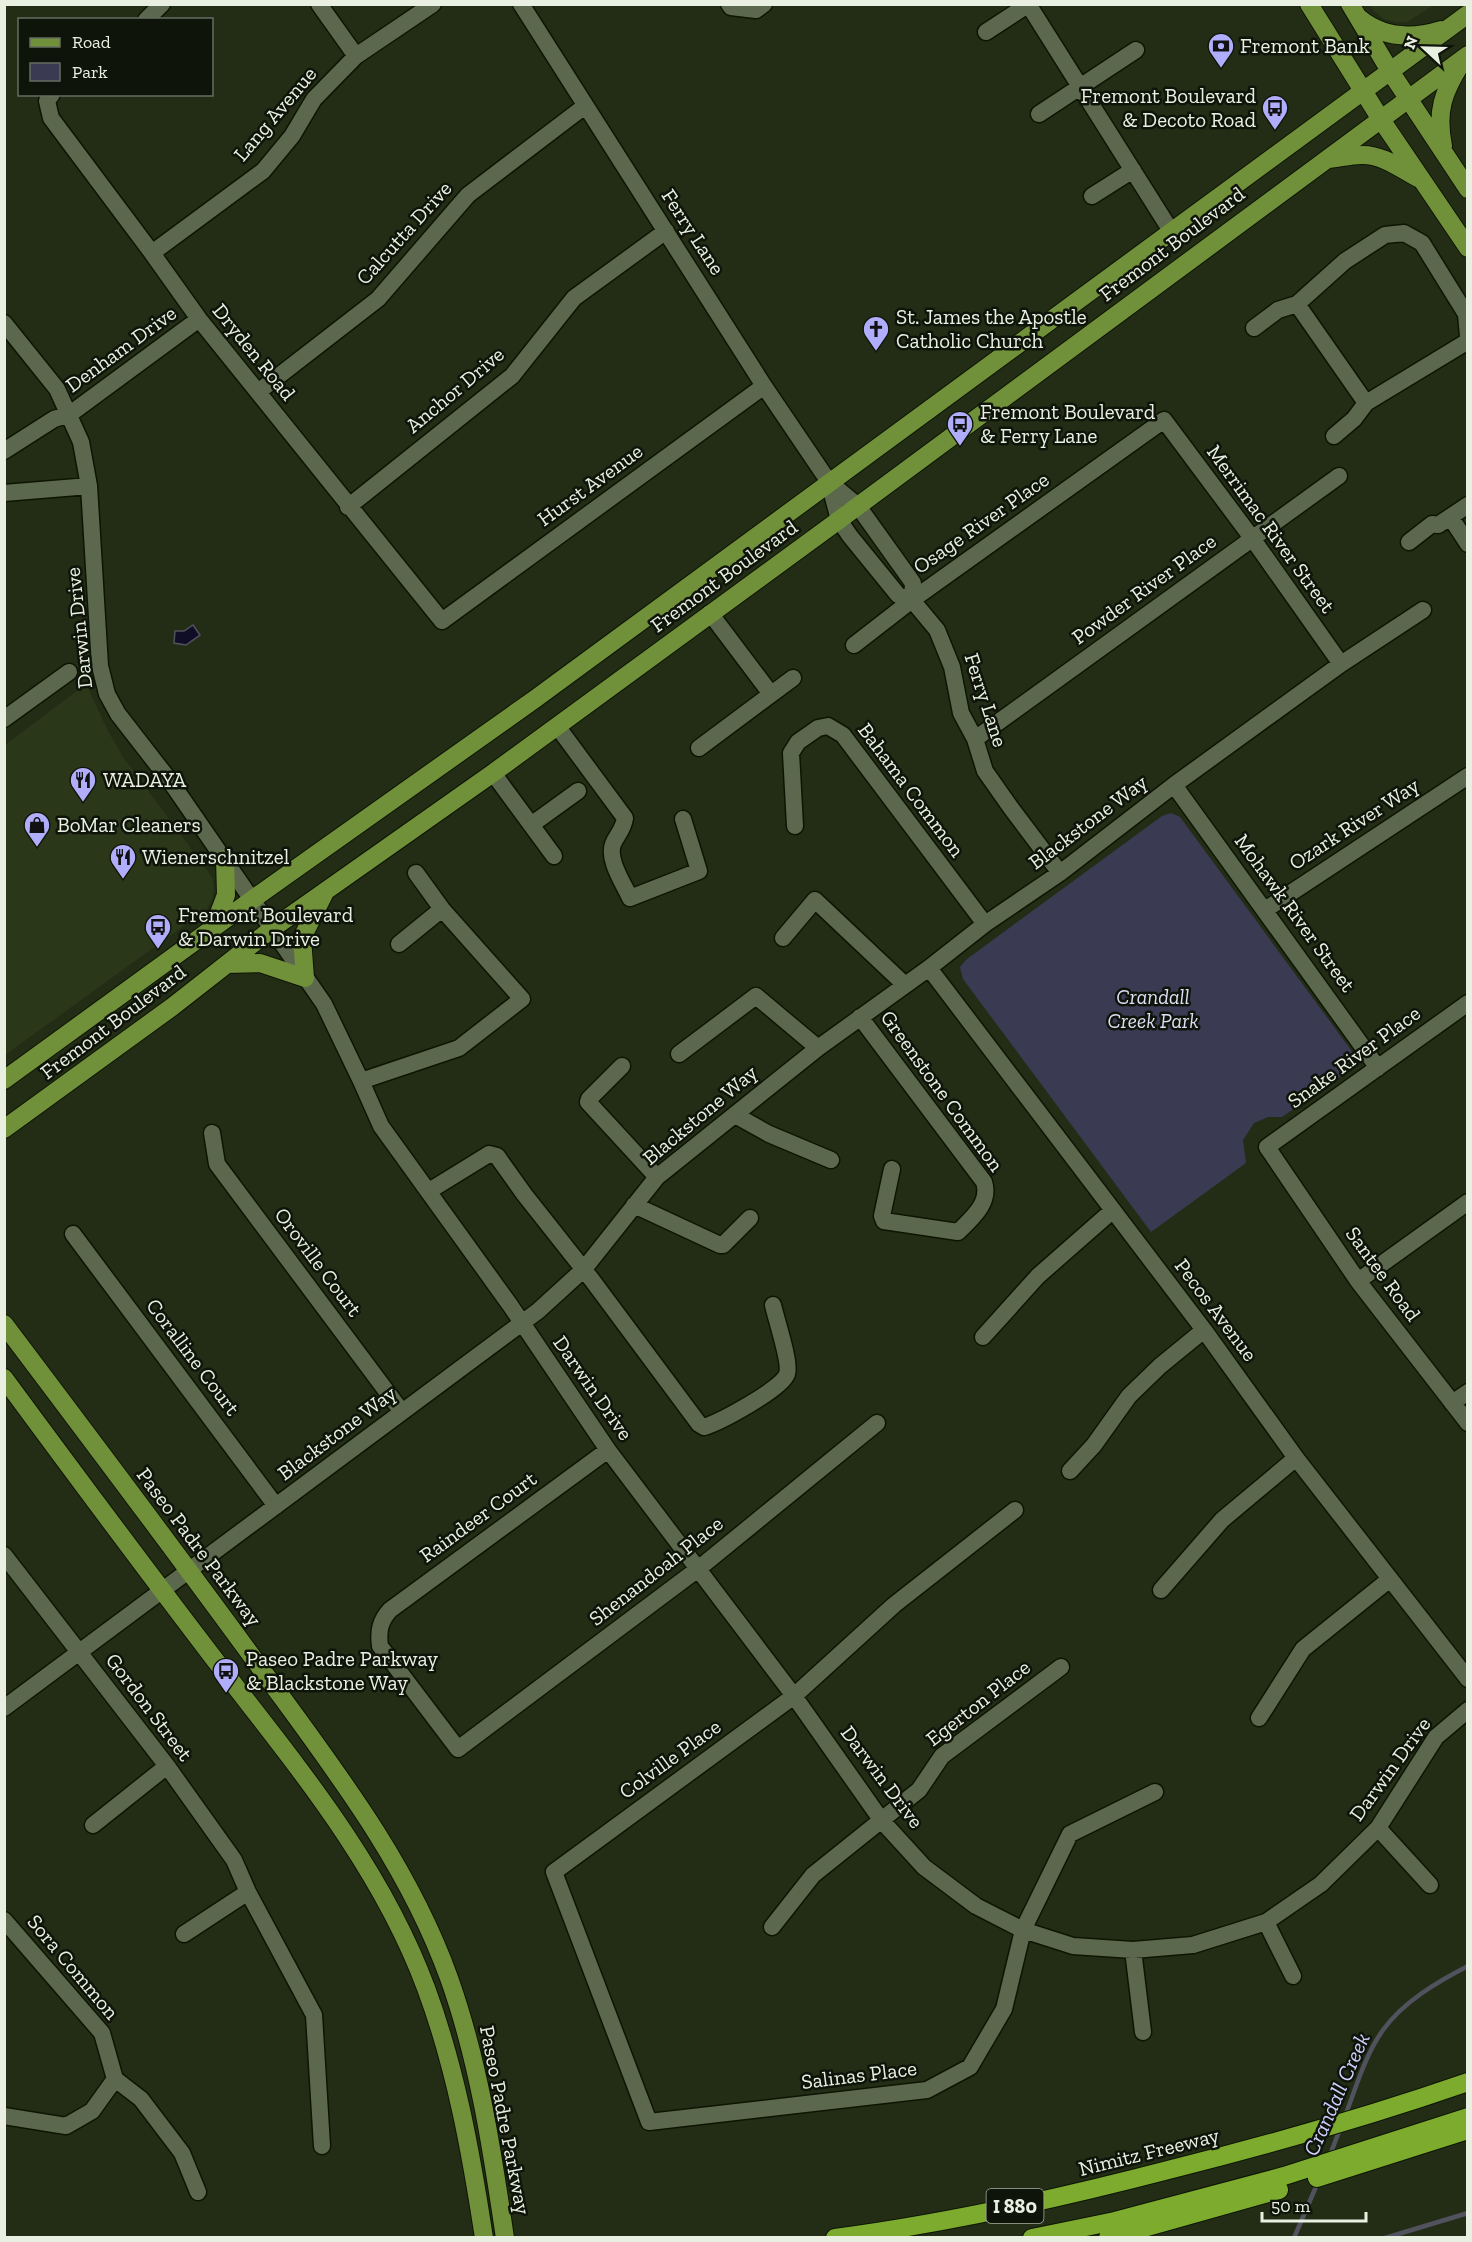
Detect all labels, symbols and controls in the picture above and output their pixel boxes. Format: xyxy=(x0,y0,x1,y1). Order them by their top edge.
legend xyxy=(18,18,213,96)
north arrow xyxy=(1394,18,1454,78)
text: Road xyxy=(72,31,111,53)
bank icon: Fremont Bank xyxy=(1206,31,1236,69)
place label: Fremont Bank xyxy=(1240,33,1370,58)
text: N xyxy=(1399,33,1422,52)
text: Park xyxy=(72,61,108,83)
street label: Lang Avenue xyxy=(228,61,321,166)
place label: Fremont Boulevard & Decoto Road xyxy=(1081,83,1256,132)
bus stop icon: Fremont Boulevard & Decoto Road xyxy=(1260,93,1290,131)
street label: Calcutta Drive xyxy=(351,176,457,290)
street label: Fremont Boulevard xyxy=(1094,181,1250,306)
street label: Ferry Lane xyxy=(656,184,730,279)
street label: Dryden Road xyxy=(208,298,301,406)
street label: Denham Drive xyxy=(60,300,181,397)
place label: St. James the Apostle Catholic Church xyxy=(896,304,1087,353)
church icon: St. James the Apostle Catholic Church xyxy=(861,314,891,352)
street label: Anchor Drive xyxy=(400,341,509,438)
place label: Fremont Boulevard & Ferry Lane xyxy=(980,399,1156,448)
bus stop icon: Fremont Boulevard & Ferry Lane xyxy=(945,409,975,447)
street label: Hurst Avenue xyxy=(532,438,647,531)
street label: Merrimac River Street xyxy=(1202,440,1341,618)
street label: Osage River Place xyxy=(908,466,1054,579)
street label: Fremont Boulevard xyxy=(645,514,802,637)
street label: Powder River Place xyxy=(1067,528,1221,649)
street label: Darwin Drive xyxy=(60,566,97,690)
street label: Ferry Lane xyxy=(960,650,1013,750)
street label: Bahama Common xyxy=(853,718,970,862)
restaurant icon: WADAYA xyxy=(68,765,98,803)
place label: WADAYA xyxy=(103,767,186,792)
street label: Blackstone Way xyxy=(1024,769,1152,874)
street label: Ozark River Way xyxy=(1284,772,1424,875)
shop icon: BoMar Cleaners xyxy=(22,810,52,848)
place label: BoMar Cleaners xyxy=(57,812,201,837)
street label: Mohawk River Street xyxy=(1230,829,1361,997)
restaurant icon: Wienerschnitzel xyxy=(108,842,138,880)
place label: Wienerschnitzel xyxy=(142,844,290,869)
place label: Fremont Boulevard & Darwin Drive xyxy=(178,902,354,951)
bus stop icon: Fremont Boulevard & Darwin Drive xyxy=(143,912,173,950)
street label: Fremont Boulevard xyxy=(35,959,191,1084)
park label: Crandall Creek Park xyxy=(1107,984,1199,1033)
street label: Snake River Place xyxy=(1282,1000,1425,1113)
street label: Greenstone Common xyxy=(876,1005,1009,1176)
street label: Blackstone Way xyxy=(637,1059,762,1170)
street label: Oroville Court xyxy=(269,1202,368,1321)
street label: Santee Road xyxy=(1341,1222,1426,1326)
street label: Pecos Avenue xyxy=(1170,1254,1263,1366)
street label: Coralline Court xyxy=(141,1293,246,1420)
street label: Darwin Drive xyxy=(548,1331,639,1445)
street label: Blackstone Way xyxy=(273,1380,401,1485)
street label: Paseo Padre Parkway xyxy=(132,1463,267,1631)
street label: Raindeer Court xyxy=(414,1466,541,1567)
street label: Shenandoah Place xyxy=(584,1510,728,1631)
place label: Paseo Padre Parkway & Blackstone Way xyxy=(246,1646,438,1695)
street label: Gordon Street xyxy=(101,1648,198,1766)
street label: Egerton Place xyxy=(921,1654,1035,1751)
bus stop icon: Paseo Padre Parkway & Blackstone Way xyxy=(211,1656,241,1694)
street label: Darwin Drive xyxy=(1344,1712,1436,1825)
street label: Colville Place xyxy=(614,1713,725,1804)
street label: Darwin Drive xyxy=(836,1721,929,1833)
street label: Sora Common xyxy=(22,1909,124,2024)
street label: Paseo Padre Parkway xyxy=(475,2023,536,2217)
water label: Crandall Creek xyxy=(1297,2028,1376,2160)
street label: Salinas Place xyxy=(800,2055,918,2094)
street label: Nimitz Freeway xyxy=(1076,2122,1222,2181)
scale bar xyxy=(1262,2185,1366,2223)
road number: I 880 xyxy=(986,2189,1044,2223)
text: 50 m xyxy=(1271,2195,1311,2217)

